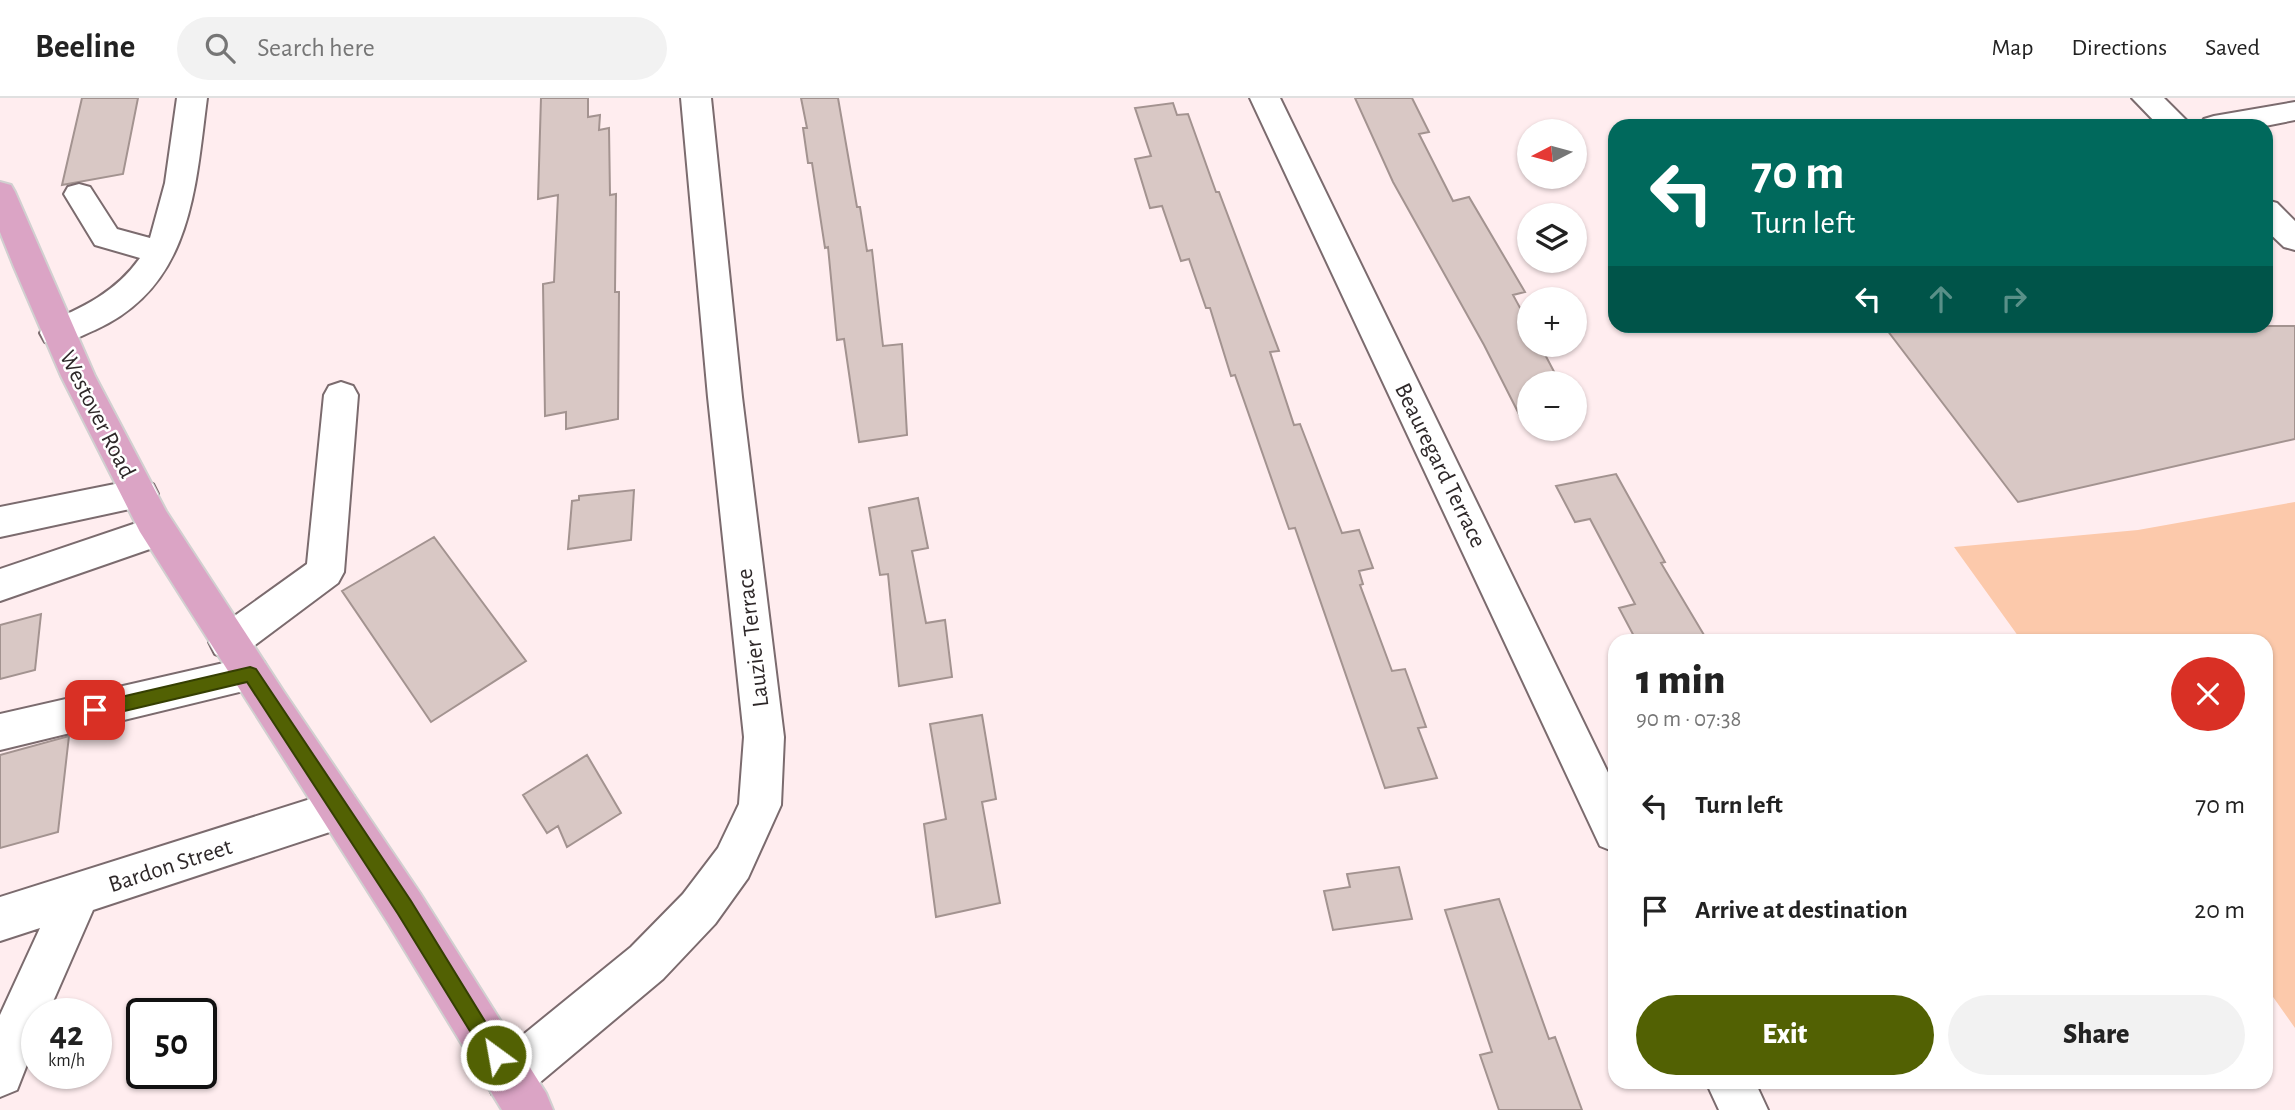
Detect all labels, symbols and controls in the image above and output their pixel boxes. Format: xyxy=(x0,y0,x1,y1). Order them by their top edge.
search box xyxy=(177,17,667,80)
icon: search xyxy=(201,29,239,67)
text: Beeline xyxy=(35,31,135,64)
text: Search here xyxy=(257,35,375,61)
text: Map xyxy=(1991,36,2033,60)
text: Directions xyxy=(2071,36,2167,60)
text: Saved xyxy=(2205,36,2260,60)
north arrow xyxy=(1517,119,1587,189)
map controls xyxy=(1517,119,1587,441)
icon: left xyxy=(1636,147,1727,238)
text: 70 m xyxy=(1751,149,1845,198)
button: layers xyxy=(1517,203,1587,273)
text: Turn left xyxy=(1751,207,1855,239)
icon: left xyxy=(1849,280,1887,318)
icon: ahead xyxy=(1922,280,1960,318)
icon: right xyxy=(1995,280,2033,318)
button: + xyxy=(1517,287,1587,357)
street label: Westover Road xyxy=(55,347,139,482)
button: − xyxy=(1517,371,1587,441)
street label: Beauregard Terrace xyxy=(1390,379,1490,551)
street label: Lauzier Terrace xyxy=(733,567,773,709)
button: close xyxy=(2171,657,2245,731)
text: 1 min xyxy=(1636,659,1725,701)
pin xyxy=(65,680,125,740)
icon: arrive xyxy=(76,691,114,729)
text: 90 m · 07:38 xyxy=(1636,708,1741,731)
icon: left xyxy=(1636,787,1674,825)
text: Turn left xyxy=(1695,792,1783,818)
text: 70 m xyxy=(2195,792,2245,818)
street label: Bardon Street xyxy=(106,835,235,897)
icon: arrive xyxy=(1636,892,1674,930)
text: Arrive at destination xyxy=(1695,897,1908,923)
text: 20 m xyxy=(2194,897,2245,923)
button: Exit xyxy=(1636,995,1934,1075)
button: Share xyxy=(1948,995,2245,1075)
speed limit sign: 50 xyxy=(126,998,217,1089)
text: 42 xyxy=(49,1017,84,1052)
position arrow xyxy=(459,1018,533,1092)
text: km/h xyxy=(48,1052,85,1070)

